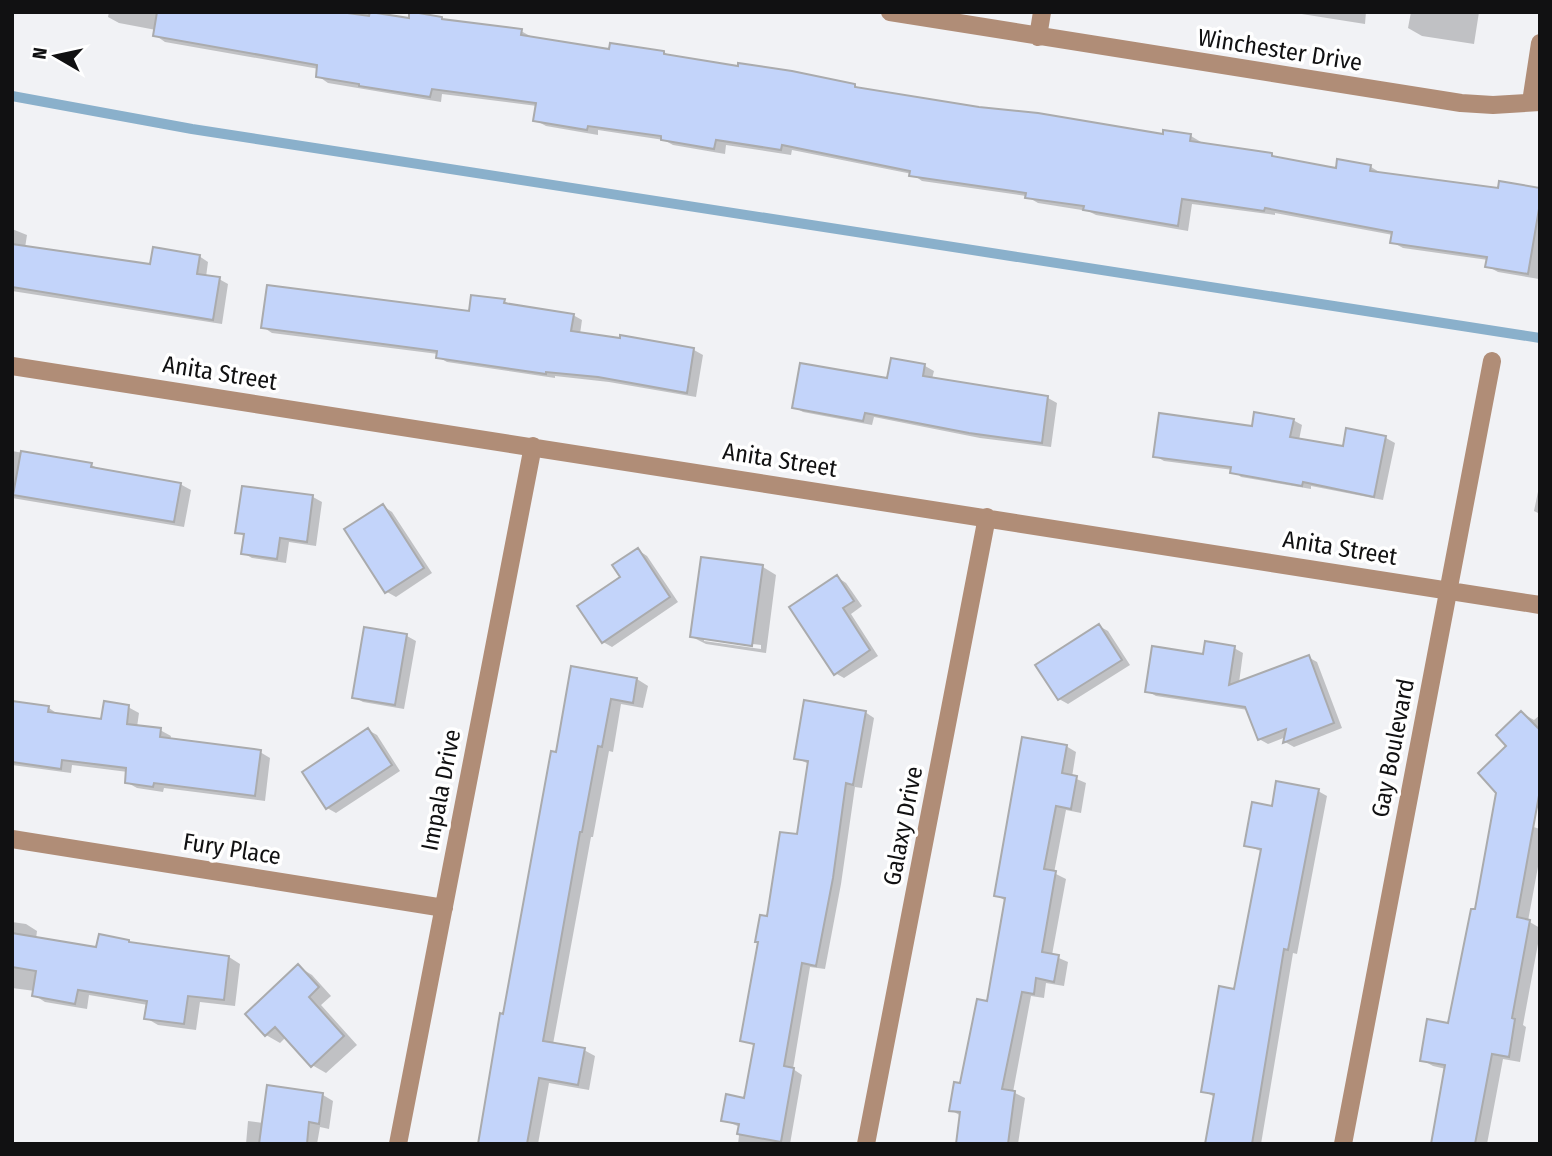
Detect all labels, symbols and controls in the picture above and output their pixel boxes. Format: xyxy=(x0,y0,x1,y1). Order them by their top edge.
north arrow xyxy=(21,21,91,91)
street label: Winchester Drive xyxy=(1196,23,1364,77)
text: N xyxy=(27,46,52,61)
street label: Anita Street xyxy=(161,350,279,396)
street label: Anita Street xyxy=(721,437,839,483)
street label: Anita Street xyxy=(1281,525,1399,571)
street label: Gay Boulevard xyxy=(1366,676,1420,820)
street label: Impala Drive xyxy=(415,727,467,853)
street label: Galaxy Drive xyxy=(878,764,928,888)
street label: Fury Place xyxy=(181,827,283,871)

